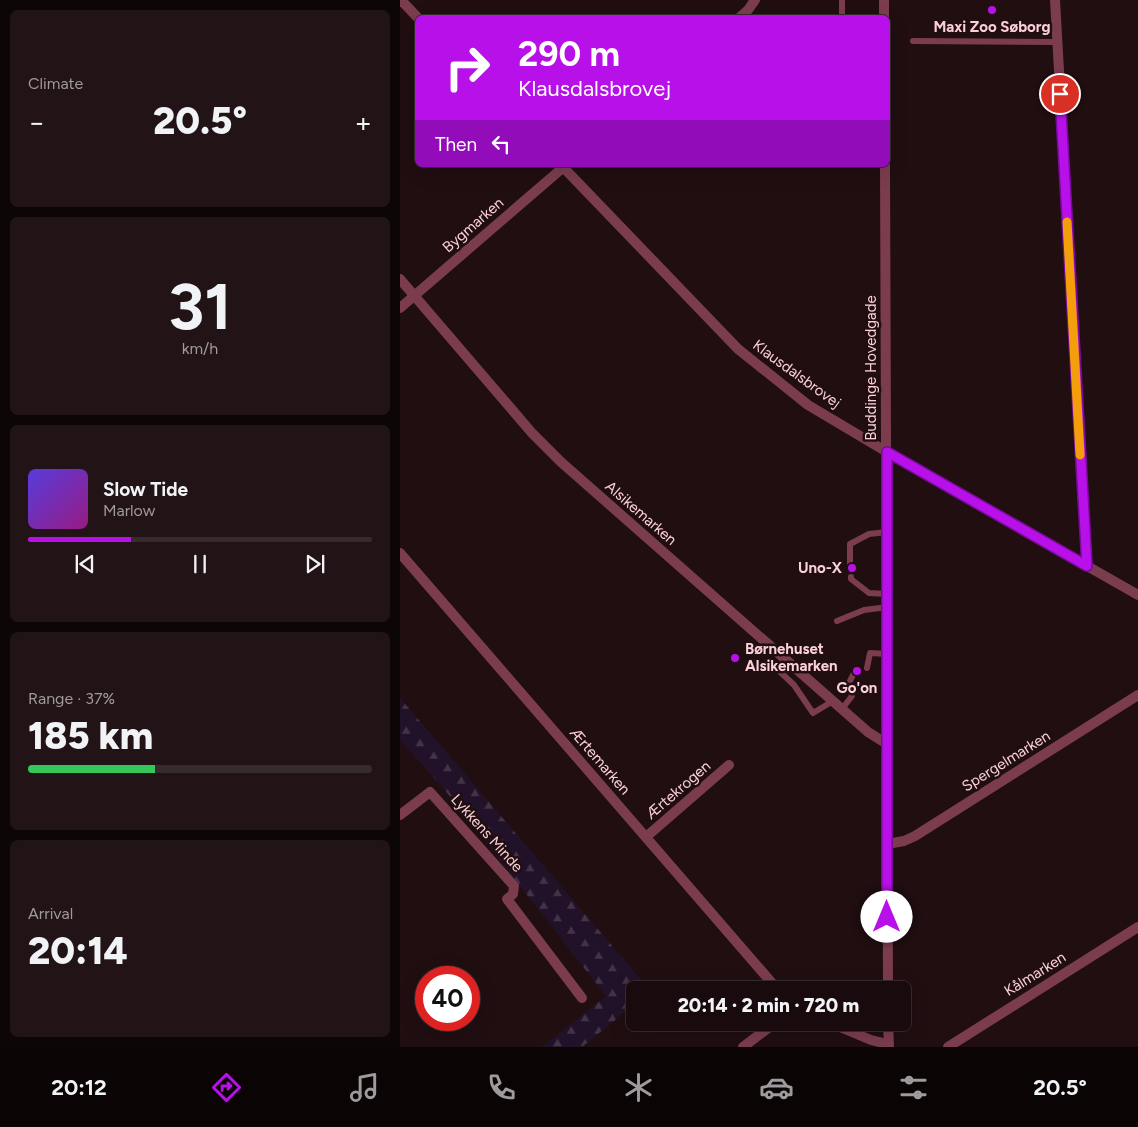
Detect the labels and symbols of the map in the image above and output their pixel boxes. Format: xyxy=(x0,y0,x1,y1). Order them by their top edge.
marker: Maxi Zoo Søborg xyxy=(986,4,998,16)
place label: Maxi Zoo Søborg xyxy=(933,18,1051,36)
pin xyxy=(1039,73,1081,115)
street label: Bygmarken xyxy=(439,194,507,256)
street label: Buddinge Hovedgade xyxy=(862,295,880,441)
street label: Klausdalsbrovej xyxy=(749,336,845,412)
street label: Alsikemarken xyxy=(602,477,680,549)
place label: Uno-X xyxy=(798,559,843,577)
marker: Uno-X xyxy=(846,562,858,574)
place label: Børnehuset Alsikemarken xyxy=(745,640,838,675)
marker: Børnehuset Alsikemarken xyxy=(729,652,741,664)
marker: Go'on xyxy=(851,665,863,677)
place label: Go'on xyxy=(837,679,877,697)
street label: Ærtemarken xyxy=(566,724,634,798)
street label: Spergelmarken xyxy=(958,727,1054,795)
street label: Ærtekrogen xyxy=(642,757,714,823)
street label: Lykkens Minde xyxy=(447,790,527,876)
position arrow xyxy=(860,890,912,942)
street label: Kålmarken xyxy=(1001,948,1069,1000)
speed limit sign: 40 xyxy=(415,966,480,1031)

